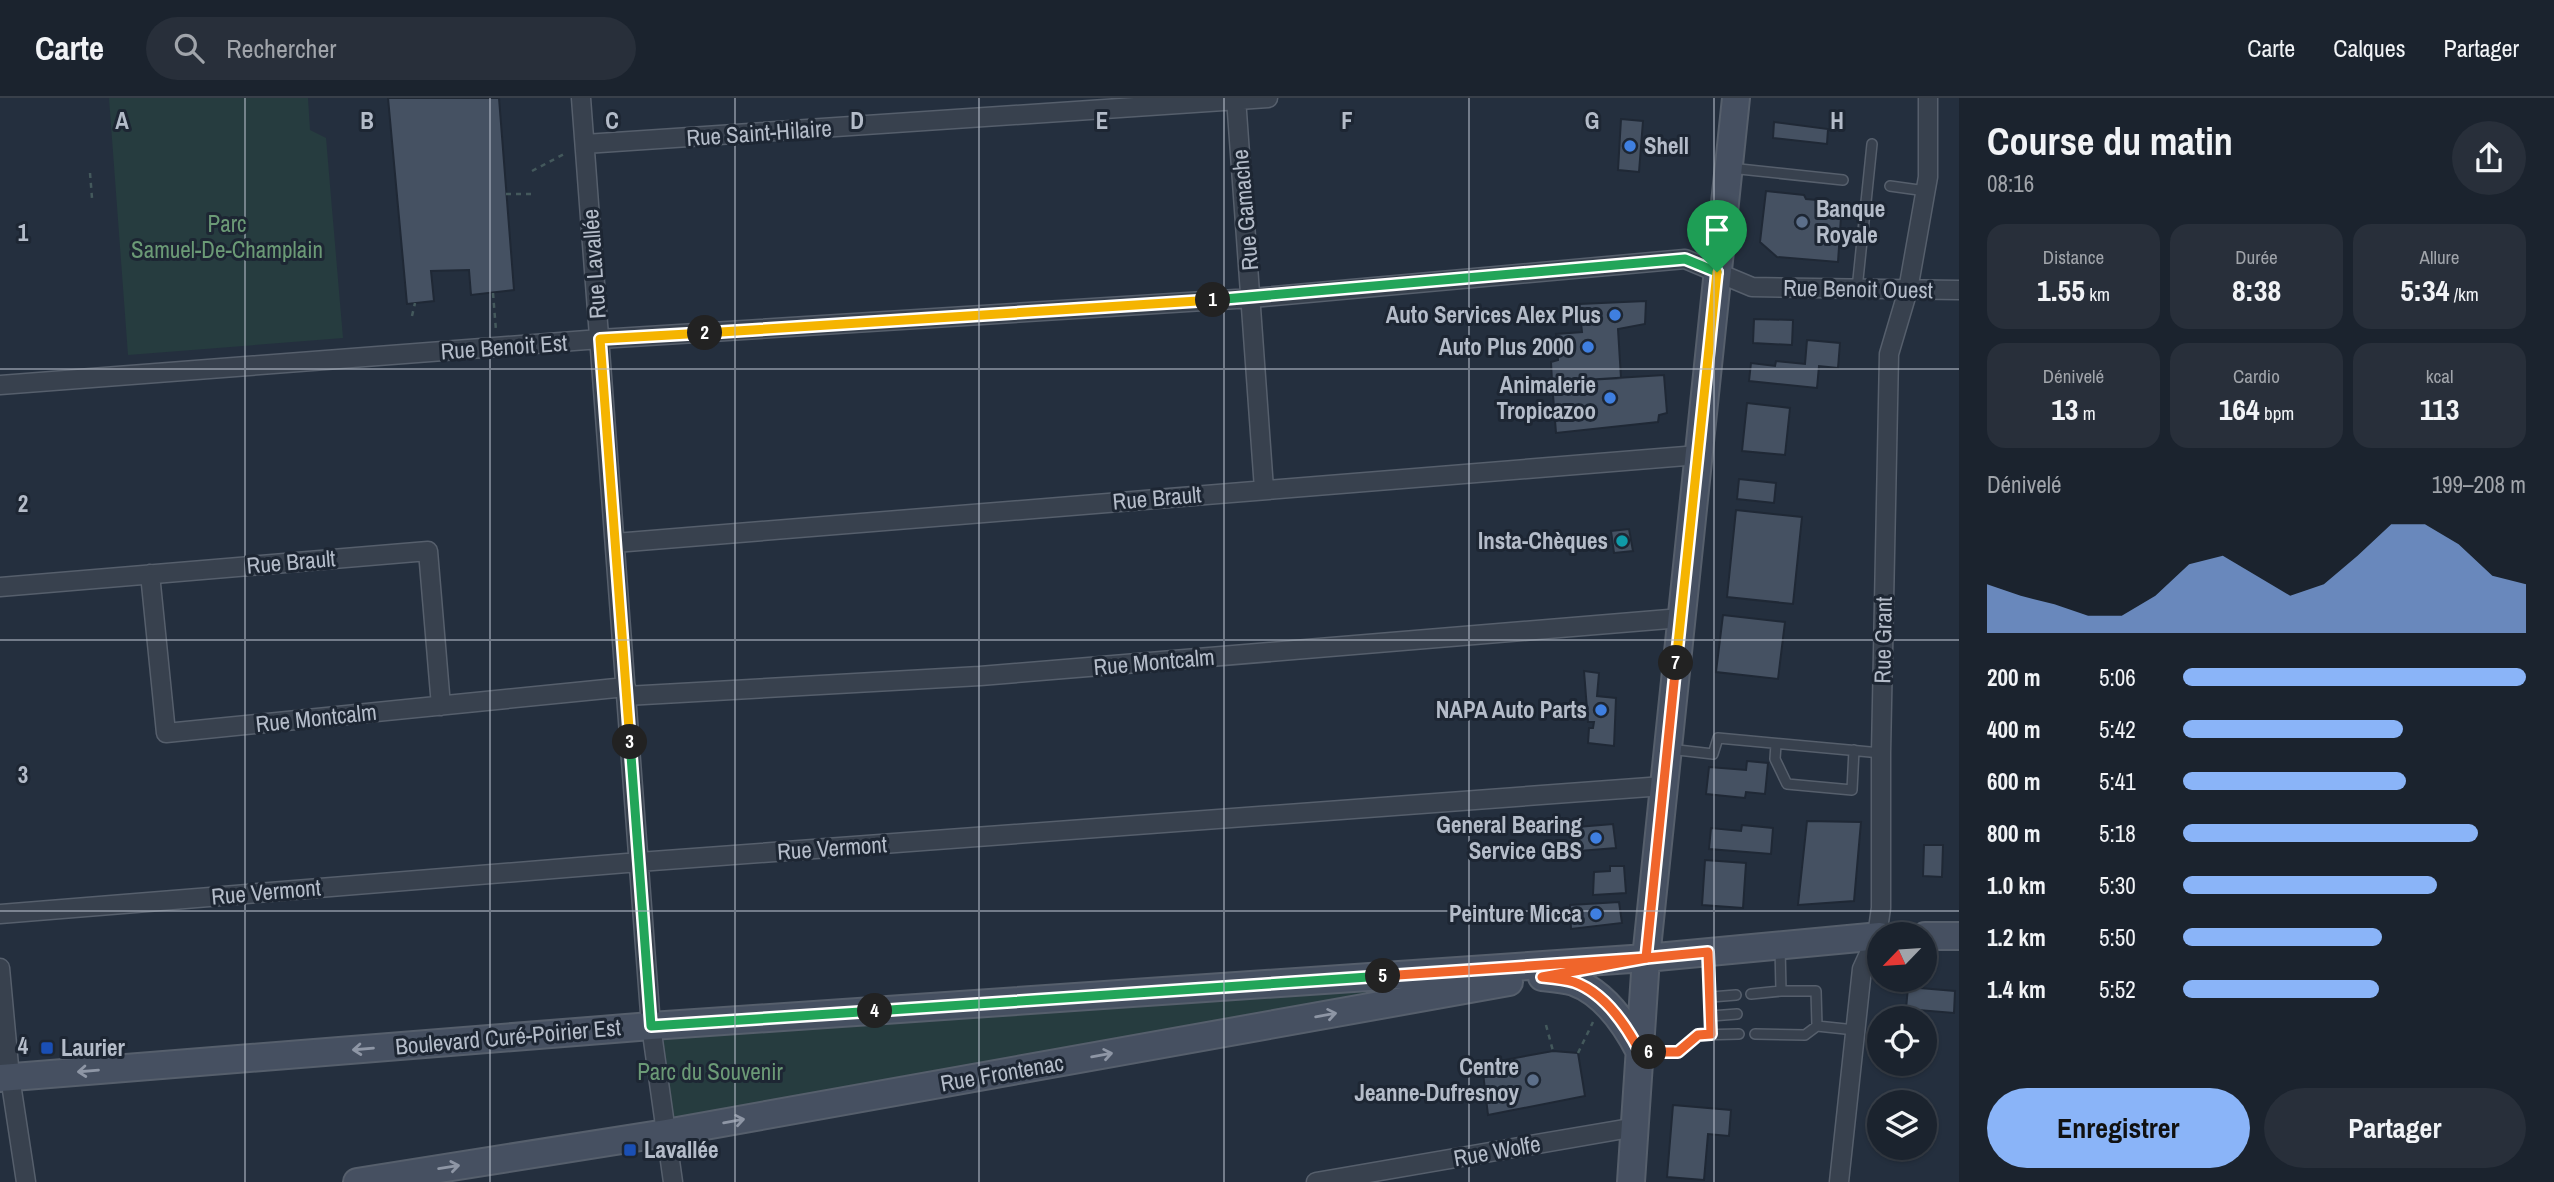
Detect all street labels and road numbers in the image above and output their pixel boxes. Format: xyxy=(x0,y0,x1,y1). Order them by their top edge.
street label: Rue Saint-Hilaire xyxy=(685,112,833,153)
street label: Rue Gamache xyxy=(1224,148,1265,272)
street label: Rue Lavallée xyxy=(574,208,613,320)
street label: Rue Benoit Ouest xyxy=(1783,272,1933,305)
street label: Rue Benoit Est xyxy=(440,327,568,366)
street label: Rue Brault xyxy=(1111,478,1203,517)
street label: Rue Brault xyxy=(245,542,337,581)
street label: Rue Grant xyxy=(1866,596,1899,684)
street label: Rue Montcalm xyxy=(1092,641,1216,682)
street label: Rue Montcalm xyxy=(254,696,378,739)
street label: Rue Vermont xyxy=(776,828,888,867)
street label: Rue Vermont xyxy=(210,871,322,912)
street label: Boulevard Curé-Poirier Est xyxy=(394,1011,622,1062)
street label: Rue Frontenac xyxy=(938,1046,1066,1099)
street label: Rue Wolfe xyxy=(1451,1128,1543,1173)

